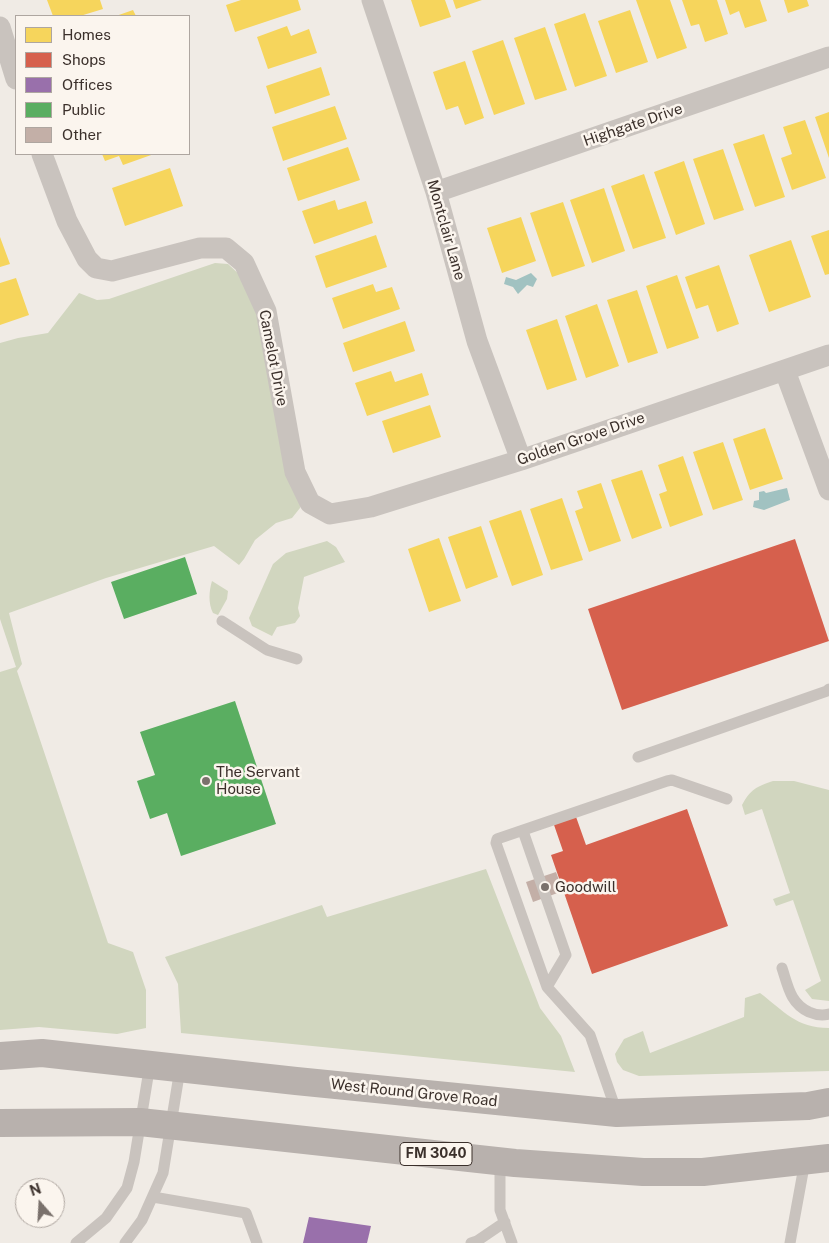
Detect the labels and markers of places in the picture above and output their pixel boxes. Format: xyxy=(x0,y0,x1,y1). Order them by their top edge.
place label: The Servant House xyxy=(216,763,300,798)
marker: The Servant House xyxy=(200,775,212,787)
place label: Goodwill xyxy=(555,878,616,896)
marker: Goodwill xyxy=(539,881,551,893)

